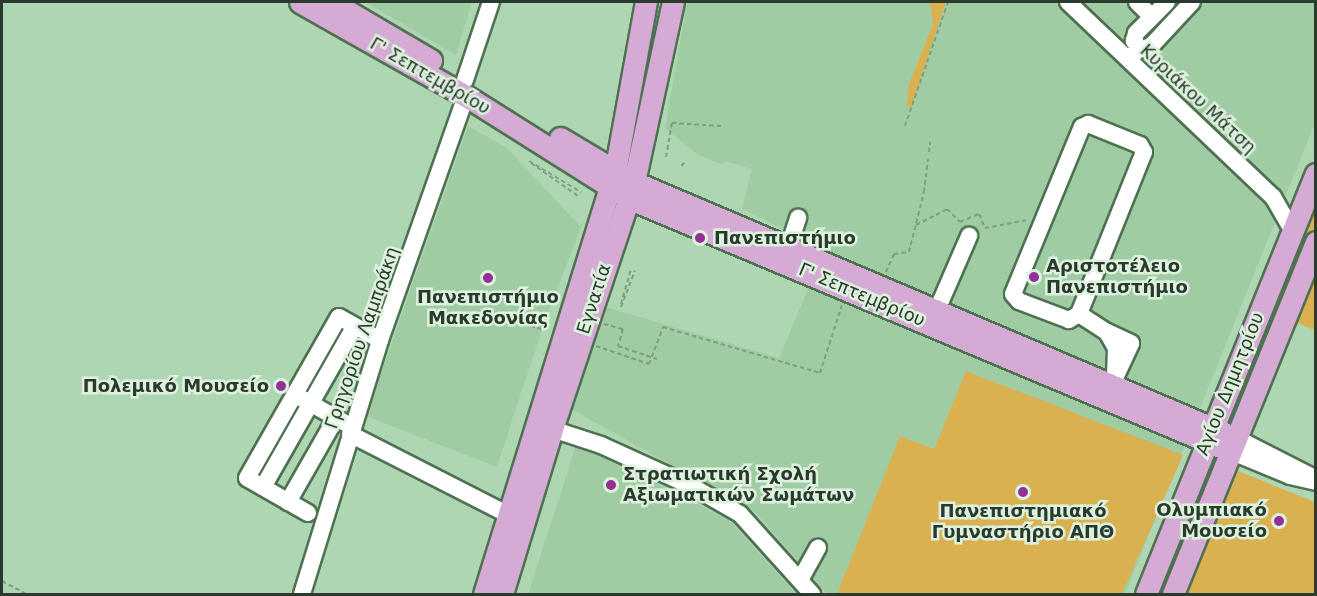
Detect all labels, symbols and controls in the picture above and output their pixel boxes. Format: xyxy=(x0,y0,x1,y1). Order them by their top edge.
street label: Γ' Σεπτεμβρίου xyxy=(366,33,494,119)
street label: Κυριάκου Μάτση xyxy=(1136,40,1260,158)
place label: Πανεπιστήμιο xyxy=(714,227,856,249)
marker: Πανεπιστήμιο xyxy=(691,229,709,247)
street label: Γρηγορίου Λαμπράκη xyxy=(321,244,403,432)
place label: Αριστοτέλειο Πανεπιστήμιο xyxy=(1046,256,1188,298)
street label: Γ' Σεπτεμβρίου xyxy=(796,259,928,331)
street label: Εγνατία xyxy=(572,261,616,337)
marker: Αριστοτέλειο Πανεπιστήμιο xyxy=(1027,270,1041,284)
marker: Πανεπιστήμιο Μακεδονίας xyxy=(481,271,495,285)
place label: Πανεπιστήμιο Μακεδονίας xyxy=(417,287,559,330)
street label: Αγίου Δημητρίου xyxy=(1191,309,1269,459)
place label: Πολεμικό Μουσείο xyxy=(83,375,269,397)
marker: Πολεμικό Μουσείο xyxy=(274,379,288,393)
place label: Στρατιωτική Σχολή Αξιωματικών Σωμάτων xyxy=(623,464,854,506)
marker: Στρατιωτική Σχολή Αξιωματικών Σωμάτων xyxy=(604,478,618,492)
marker: Πανεπιστημιακό Γυμναστήριο ΑΠΘ xyxy=(1016,485,1030,499)
place label: Ολυμπιακό Μουσείο xyxy=(1156,500,1267,542)
place label: Πανεπιστημιακό Γυμναστήριο ΑΠΘ xyxy=(932,501,1114,544)
marker: Ολυμπιακό Μουσείο xyxy=(1272,514,1286,528)

